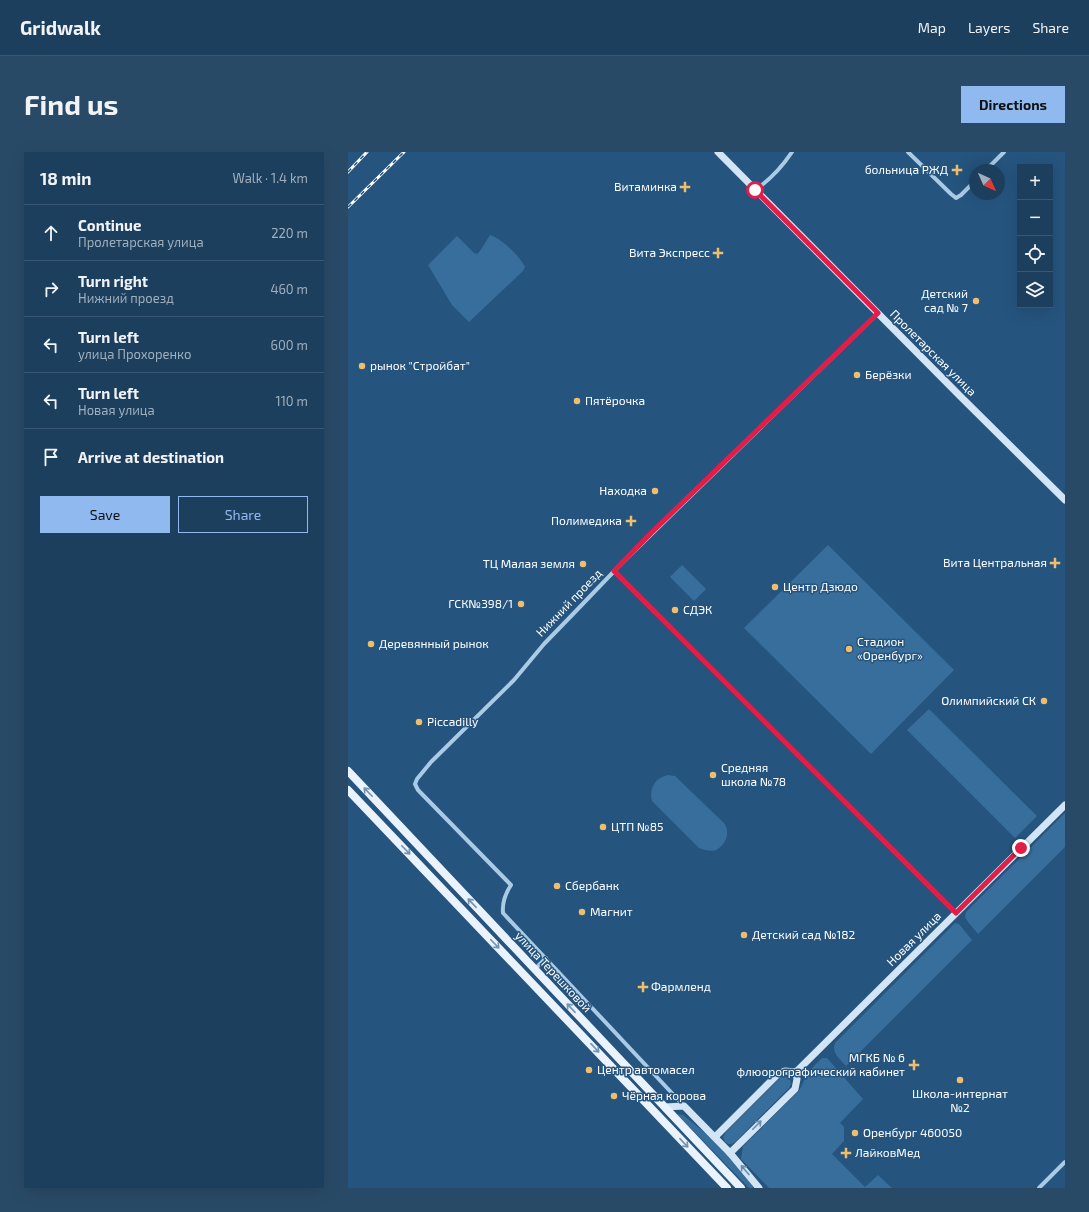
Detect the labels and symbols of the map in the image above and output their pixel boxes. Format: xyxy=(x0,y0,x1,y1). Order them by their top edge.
place label: больница РЖД xyxy=(865,162,948,176)
marker: больница РЖД xyxy=(951,164,963,176)
north arrow xyxy=(969,164,1005,200)
place label: Витаминка xyxy=(614,179,677,193)
route start xyxy=(746,181,764,199)
marker: Витаминка xyxy=(680,182,690,192)
place label: Вита Экспресс xyxy=(629,245,710,259)
marker: Вита Экспресс xyxy=(713,248,723,258)
place label: Детский сад № 7 xyxy=(921,286,968,314)
marker: Детский сад № 7 xyxy=(971,296,981,306)
street label: Пролетарская улица xyxy=(887,306,980,399)
place label: рынок "Стройбат" xyxy=(370,358,470,372)
marker: рынок "Стройбат" xyxy=(357,361,367,371)
place label: Берёзки xyxy=(865,367,912,381)
marker: Берёзки xyxy=(852,370,862,380)
place label: Пятёрочка xyxy=(585,393,645,407)
marker: Пятёрочка xyxy=(572,396,582,406)
place label: Находка xyxy=(599,483,647,497)
marker: Находка xyxy=(650,486,660,496)
place label: Полимедика xyxy=(551,513,622,527)
marker: Полимедика xyxy=(625,515,637,527)
place label: Вита Центральная xyxy=(943,555,1047,569)
place label: ТЦ Малая земля xyxy=(483,556,575,570)
marker: Вита Центральная xyxy=(1050,558,1060,568)
marker: ТЦ Малая земля xyxy=(578,559,588,569)
street label: Нижний проезд xyxy=(533,566,604,639)
place label: Центр Дзюдо xyxy=(783,579,858,593)
marker: Центр Дзюдо xyxy=(770,582,780,592)
place label: ГСК№398/1 xyxy=(448,596,513,610)
marker: ГСК№398/1 xyxy=(516,599,526,609)
place label: СДЭК xyxy=(683,602,712,616)
marker: СДЭК xyxy=(670,605,680,615)
place label: Стадион «Оренбург» xyxy=(857,634,923,663)
place label: Деревянный рынок xyxy=(379,636,489,650)
marker: Деревянный рынок xyxy=(366,639,376,649)
marker: Стадион «Оренбург» xyxy=(844,644,854,654)
place label: Олимпийский СК xyxy=(941,693,1036,707)
marker: Олимпийский СК xyxy=(1039,696,1049,706)
place label: Piccadilly xyxy=(427,714,479,728)
marker: Piccadilly xyxy=(414,717,424,727)
place label: Средняя школа №78 xyxy=(721,760,786,788)
marker: Средняя школа №78 xyxy=(708,770,718,780)
one-way arrow xyxy=(363,787,373,797)
place label: ЦТП №85 xyxy=(611,819,663,833)
marker: ЦТП №85 xyxy=(598,822,608,832)
route end xyxy=(1012,839,1030,857)
one-way arrow xyxy=(401,845,410,855)
place label: Сбербанк xyxy=(565,878,620,892)
marker: Сбербанк xyxy=(552,881,562,891)
one-way arrow xyxy=(467,898,477,908)
place label: Магнит xyxy=(590,904,633,918)
marker: Магнит xyxy=(577,907,587,917)
street label: Новая улица xyxy=(883,908,944,969)
place label: Детский сад №182 xyxy=(752,927,856,941)
street label: улица Терешковой xyxy=(512,928,595,1015)
marker: Детский сад №182 xyxy=(739,930,749,940)
one-way arrow xyxy=(491,939,500,949)
place label: Фармленд xyxy=(651,979,711,993)
marker: Фармленд xyxy=(638,982,648,992)
one-way arrow xyxy=(566,1003,576,1013)
one-way arrow xyxy=(590,1043,599,1053)
place label: МГКБ № 6 флюорографический кабинет xyxy=(736,1050,905,1078)
marker: МГКБ № 6 флюорографический кабинет xyxy=(908,1059,920,1071)
place label: Центр автомасел xyxy=(597,1062,695,1076)
marker: Центр автомасел xyxy=(584,1065,594,1075)
marker: Школа-интернат №2 xyxy=(955,1075,965,1085)
place label: Школа-интернат №2 xyxy=(912,1086,1008,1114)
place label: Чёрная корова xyxy=(622,1088,706,1102)
marker: Чёрная корова xyxy=(609,1091,619,1101)
one-way arrow xyxy=(752,1120,762,1130)
place label: Оренбург 460050 xyxy=(863,1125,962,1140)
marker: Оренбург 460050 xyxy=(850,1128,860,1138)
one-way arrow xyxy=(679,1137,688,1147)
place label: ЛайковМед xyxy=(855,1145,920,1159)
marker: ЛайковМед xyxy=(840,1147,852,1159)
one-way arrow xyxy=(740,1165,749,1175)

